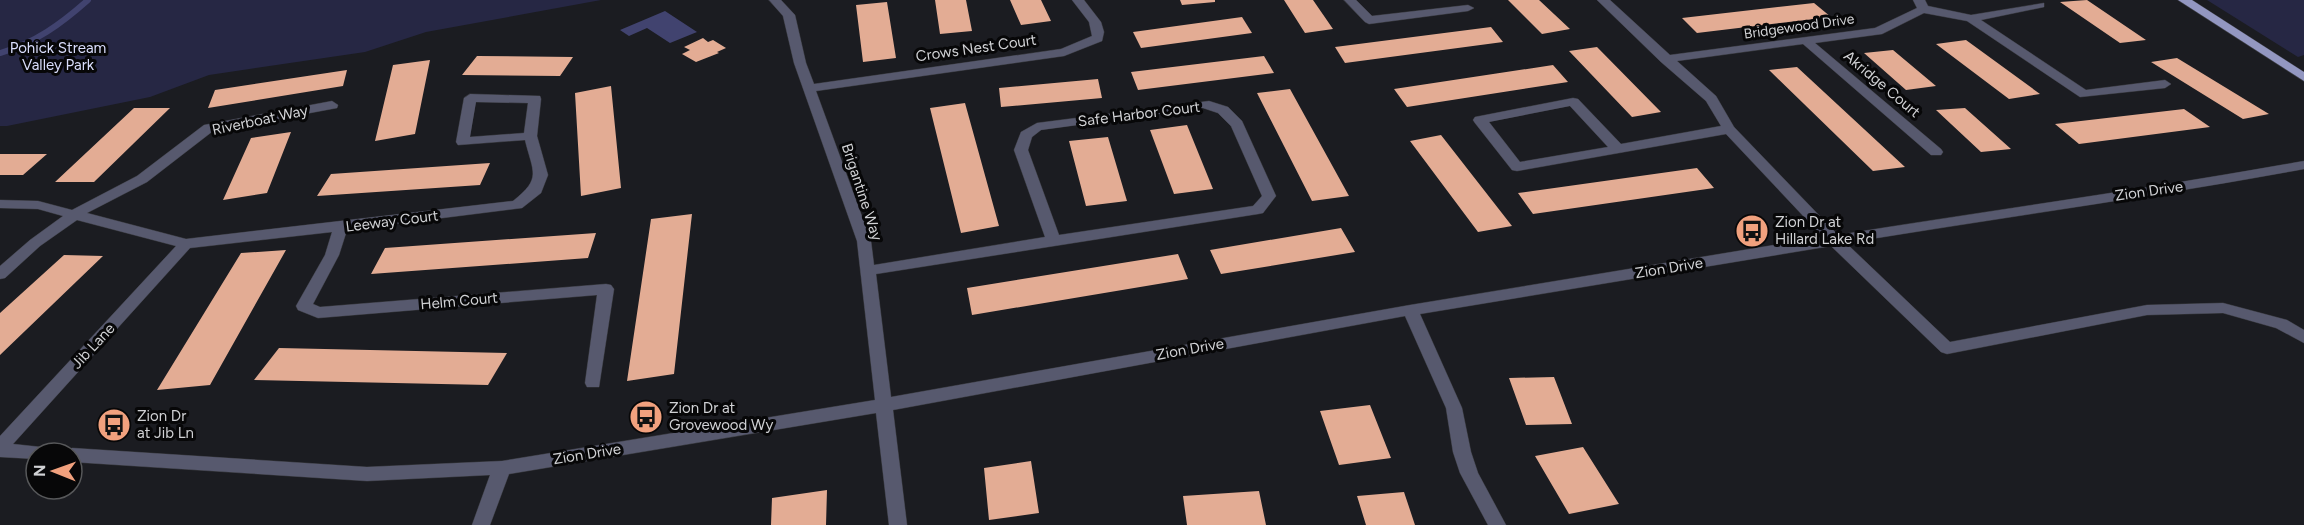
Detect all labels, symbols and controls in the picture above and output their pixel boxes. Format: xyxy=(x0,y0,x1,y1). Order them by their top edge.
street label: Bridgewood Drive xyxy=(1743,10,1856,43)
street label: Crows Nest Court xyxy=(915,31,1038,65)
park label: Pohick Stream Valley Park xyxy=(10,39,106,74)
street label: Akridge Court xyxy=(1840,47,1924,121)
street label: Safe Harbor Court xyxy=(1077,98,1202,130)
street label: Riverboat Way xyxy=(210,101,310,139)
street label: Brigantine Way xyxy=(838,141,886,243)
street label: Zion Drive xyxy=(2114,177,2184,205)
street label: Leeway Court xyxy=(345,206,440,236)
bus stop icon: Zion Dr at Hillard Lake Rd xyxy=(1734,213,1770,249)
place label: Zion Dr at Hillard Lake Rd xyxy=(1775,213,1874,248)
street label: Zion Drive xyxy=(1634,254,1704,282)
street label: Helm Court xyxy=(419,289,499,313)
street label: Jib Lane xyxy=(67,319,119,373)
street label: Zion Drive xyxy=(1155,334,1225,364)
bus stop icon: Zion Dr at Grovewood Wy xyxy=(628,399,664,435)
place label: Zion Dr at Grovewood Wy xyxy=(669,399,773,434)
bus stop icon: Zion Dr at Jib Ln xyxy=(96,407,132,443)
place label: Zion Dr at Jib Ln xyxy=(137,407,194,442)
street label: Zion Drive xyxy=(552,440,622,468)
north arrow xyxy=(24,441,84,501)
text: N xyxy=(30,464,49,477)

